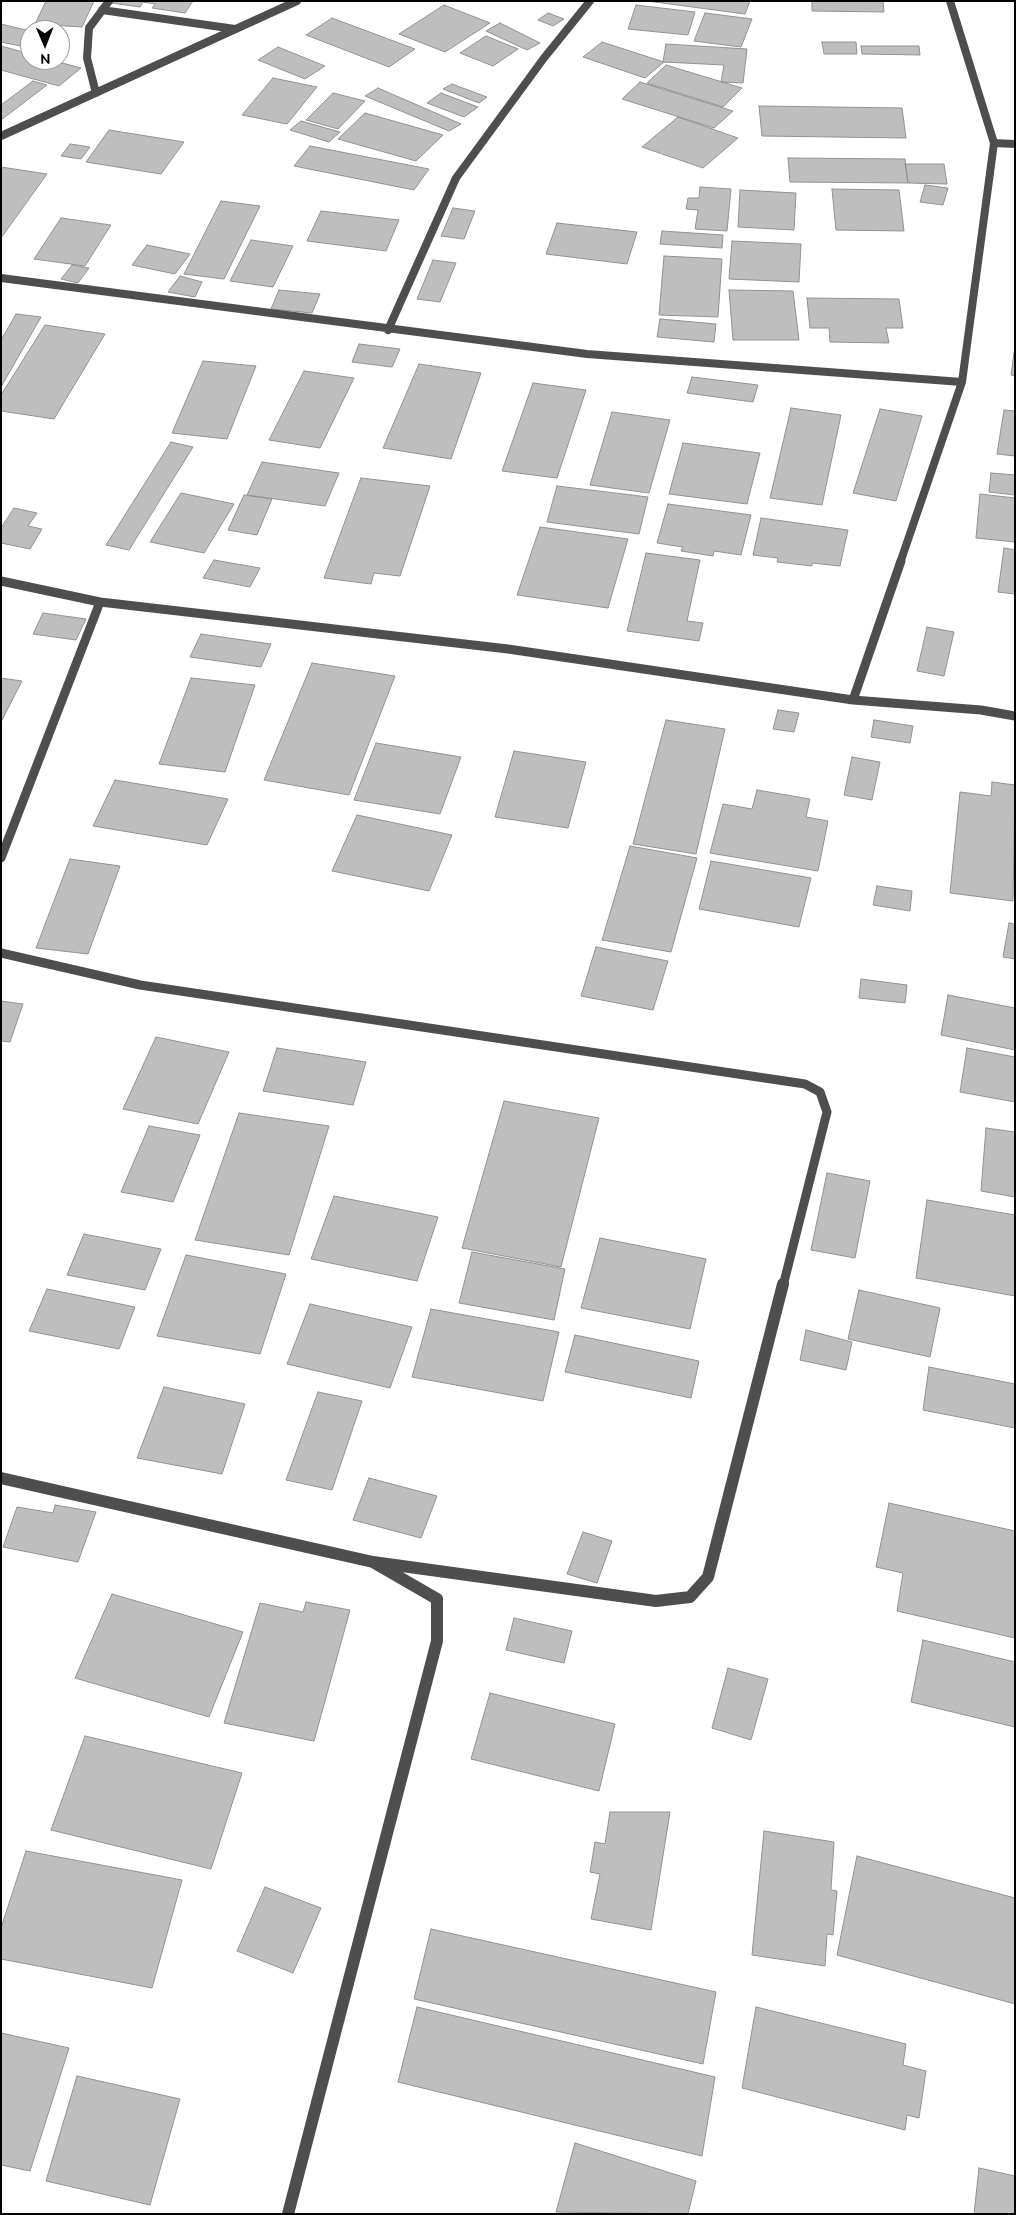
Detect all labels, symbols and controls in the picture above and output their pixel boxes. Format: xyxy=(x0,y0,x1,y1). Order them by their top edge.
north arrow xyxy=(20,20,70,70)
text: N xyxy=(40,51,51,67)

